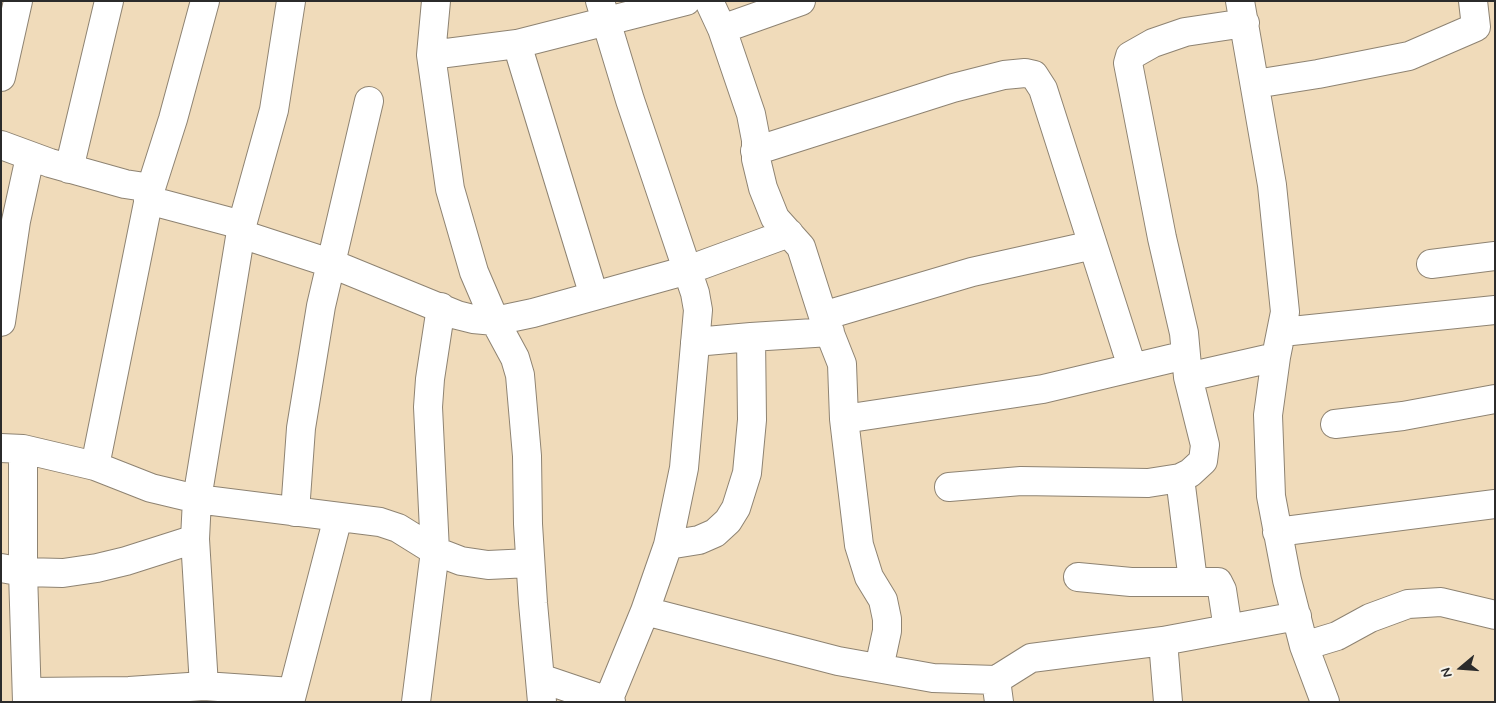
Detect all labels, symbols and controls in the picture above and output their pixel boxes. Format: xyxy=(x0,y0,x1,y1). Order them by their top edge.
north arrow xyxy=(1436,643,1486,693)
text: N xyxy=(1437,665,1457,680)

